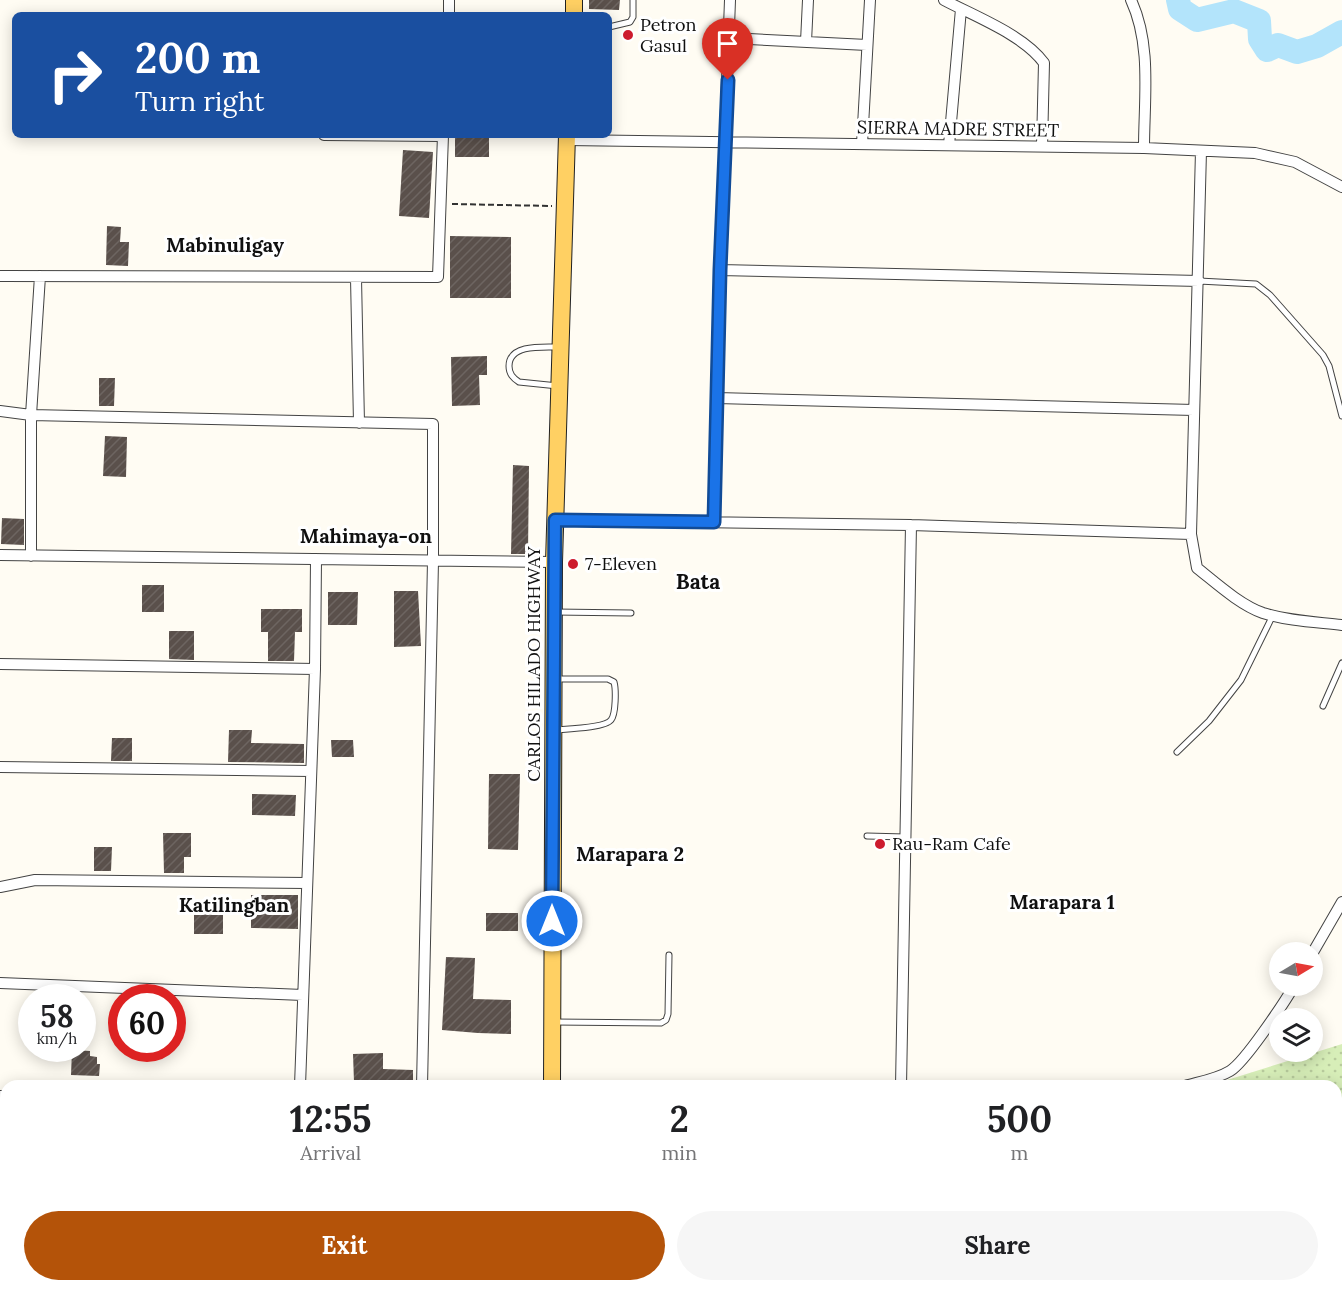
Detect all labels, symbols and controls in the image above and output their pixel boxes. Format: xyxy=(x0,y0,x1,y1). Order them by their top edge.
place label: Petron Gasul xyxy=(640,13,697,57)
pin xyxy=(702,18,753,80)
icon: arrive xyxy=(711,27,744,60)
marker: Petron Gasul xyxy=(621,28,635,42)
text: 200 m xyxy=(135,31,261,85)
icon: right xyxy=(36,36,114,114)
text: Turn right xyxy=(135,84,264,118)
street label: SIERRA MADRE STREET xyxy=(857,115,1060,142)
district label: Mabinuligay xyxy=(166,232,284,257)
district label: Mahimaya-on xyxy=(300,523,432,548)
street label: CARLOS HILADO HIGHWAY xyxy=(522,546,545,782)
place label: 7-Eleven xyxy=(585,552,657,575)
marker: 7-Eleven xyxy=(566,557,580,571)
district label: Bata xyxy=(676,568,720,595)
place label: Rau-Ram Cafe xyxy=(892,832,1011,855)
marker: Rau-Ram Cafe xyxy=(873,837,887,851)
district label: Marapara 2 xyxy=(576,841,684,866)
position arrow xyxy=(520,889,584,953)
district label: Marapara 1 xyxy=(1009,889,1115,914)
district label: Katilingban xyxy=(179,892,290,917)
north arrow xyxy=(1269,942,1323,996)
map controls xyxy=(1269,942,1323,1062)
speed limit sign: 60 xyxy=(108,984,186,1062)
text: 58 xyxy=(40,997,74,1035)
button: layers xyxy=(1269,1008,1323,1062)
text: km/h xyxy=(37,1029,77,1048)
text: 12:55 xyxy=(290,1096,372,1142)
text: 2 xyxy=(670,1096,689,1142)
text: 500 xyxy=(987,1096,1052,1142)
text: Arrival xyxy=(300,1140,361,1165)
text: min xyxy=(661,1140,697,1165)
text: m xyxy=(1011,1140,1028,1165)
button: Exit xyxy=(24,1211,665,1280)
button: Share xyxy=(677,1211,1318,1280)

